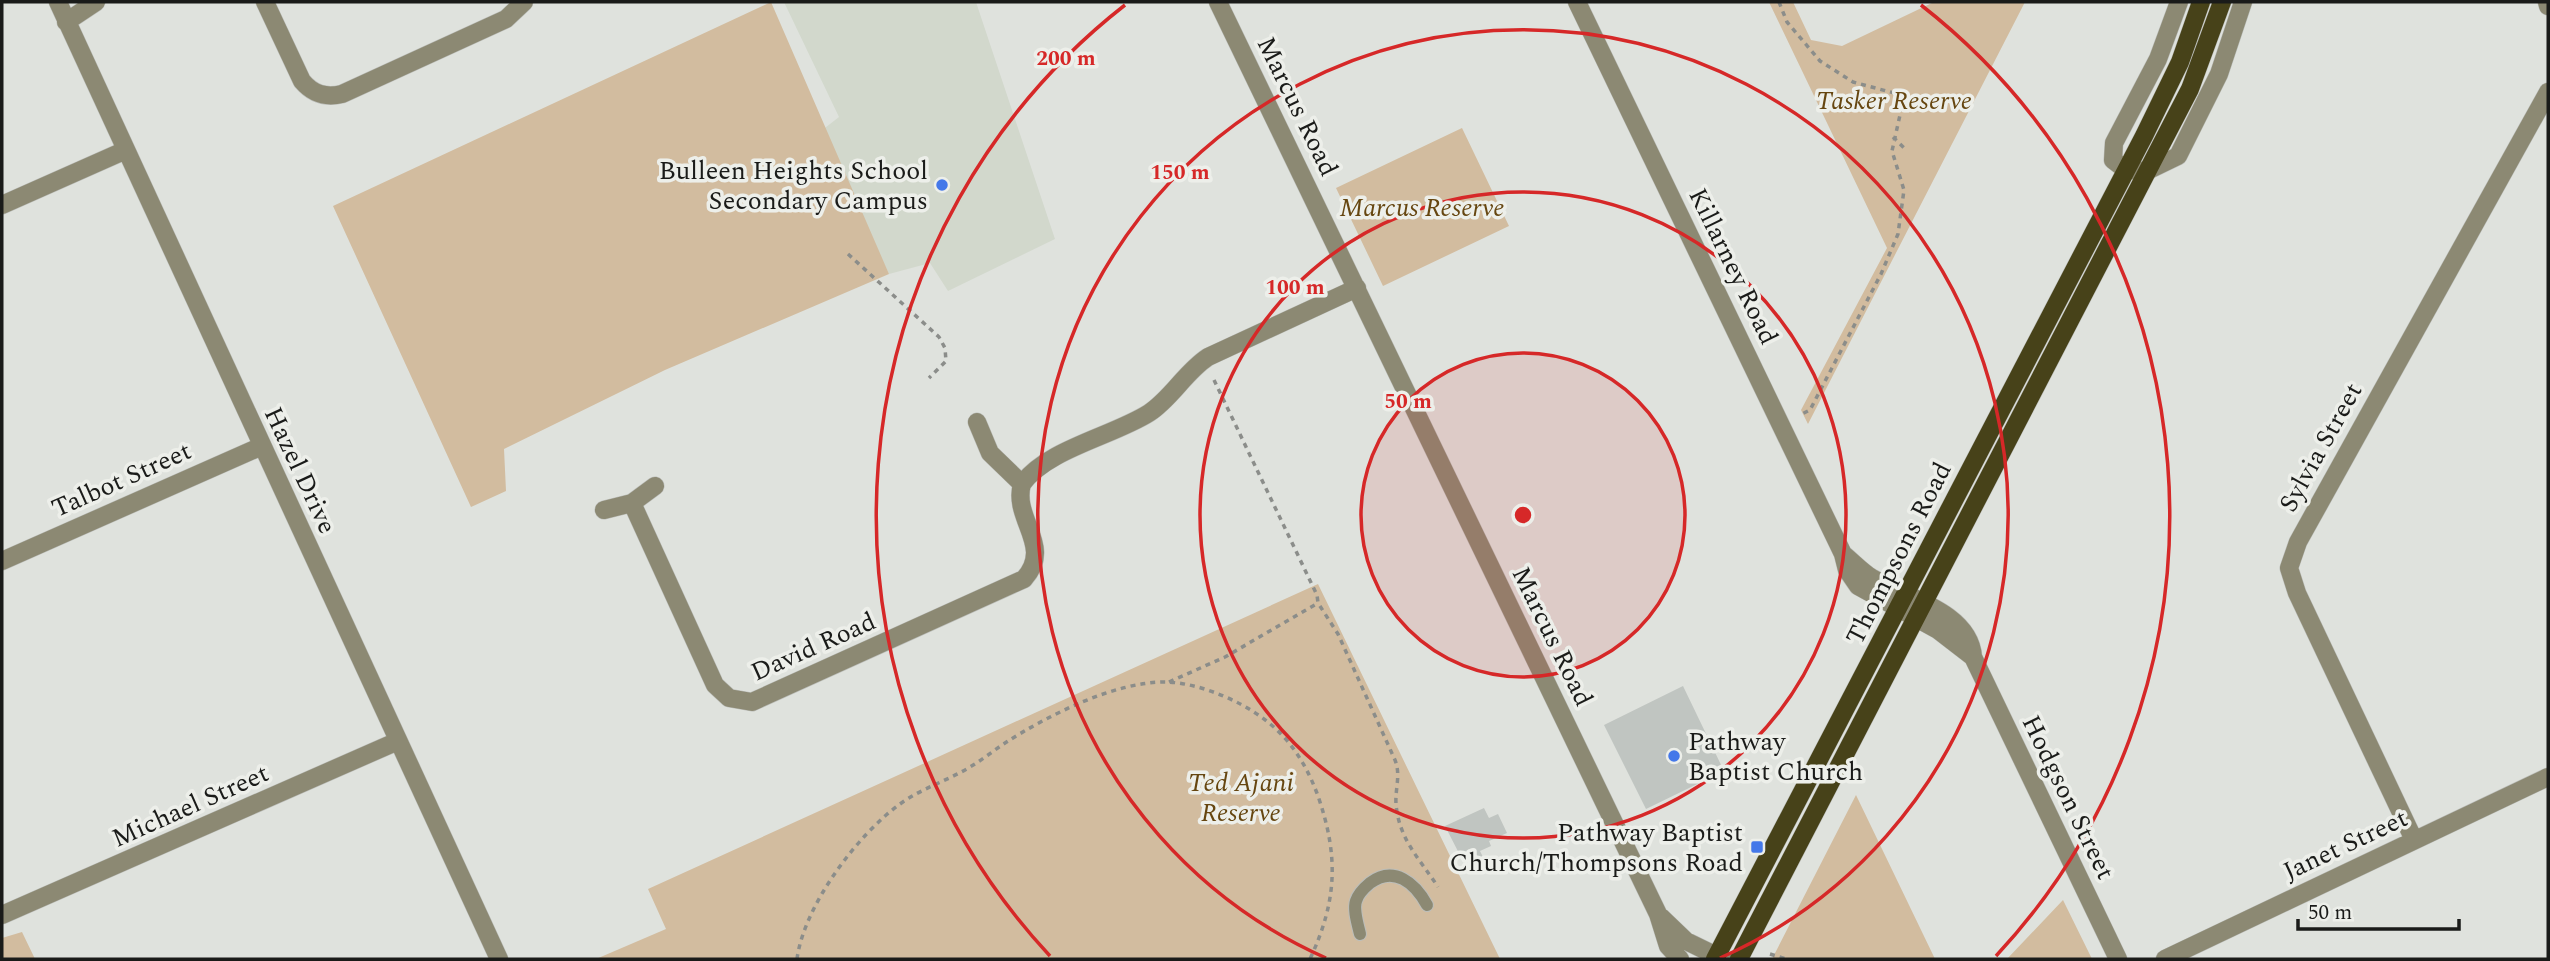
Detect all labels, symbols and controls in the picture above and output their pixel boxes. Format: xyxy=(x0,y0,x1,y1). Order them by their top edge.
street label: Marcus Road xyxy=(1246,30,1348,183)
text: 200 m xyxy=(1036,43,1096,75)
park label: Tasker Reserve xyxy=(1816,81,1972,121)
place label: Bulleen Heights School Secondary Campus xyxy=(659,151,928,221)
text: 150 m xyxy=(1150,157,1210,189)
marker: Bulleen Heights School Secondary Campus xyxy=(934,177,950,193)
street label: Killarney Road xyxy=(1678,181,1788,352)
park label: Marcus Reserve xyxy=(1340,188,1504,228)
text: 100 m xyxy=(1265,272,1325,304)
street label: Sylvia Street xyxy=(2269,375,2373,520)
text: 50 m xyxy=(1384,386,1432,418)
street label: Hazel Drive xyxy=(253,400,347,541)
street label: Talbot Street xyxy=(45,431,198,529)
street label: Thompsons Road xyxy=(1836,455,1962,652)
centre of rings xyxy=(1511,503,1535,527)
street label: Marcus Road xyxy=(1501,560,1603,713)
street label: David Road xyxy=(744,602,882,692)
street label: Hodgson Street xyxy=(2011,708,2125,887)
place label: Pathway Baptist Church xyxy=(1688,722,1863,792)
marker: Pathway Baptist Church xyxy=(1666,748,1682,764)
street label: Michael Street xyxy=(105,753,275,858)
park label: Ted Ajani Reserve xyxy=(1188,763,1294,833)
street label: Janet Street xyxy=(2276,799,2414,891)
place label: Pathway Baptist Church/Thompsons Road xyxy=(1449,813,1743,883)
marker: Pathway Baptist Church/Thompsons Road xyxy=(1749,839,1765,855)
scale bar xyxy=(2298,888,2459,932)
text: 50 m xyxy=(2308,897,2352,929)

